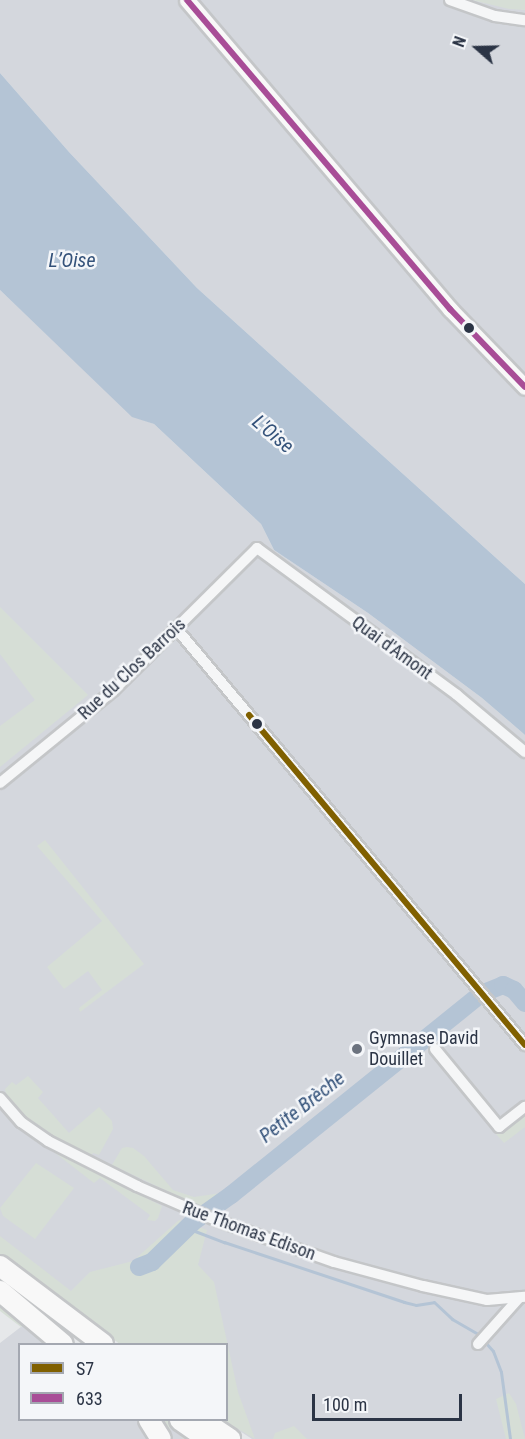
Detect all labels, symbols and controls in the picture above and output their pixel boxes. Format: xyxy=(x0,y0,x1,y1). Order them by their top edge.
north arrow xyxy=(447,18,507,78)
text: N xyxy=(449,34,470,50)
water label: L’Oise xyxy=(48,248,96,272)
unlabelled marker xyxy=(463,322,475,334)
water label: L'Oise xyxy=(247,410,299,458)
street label: Quai d'Amont xyxy=(347,612,437,684)
street label: Rue du Clos Barrois xyxy=(74,614,190,724)
unlabelled marker xyxy=(251,718,263,730)
place label: Gymnase David Douillet xyxy=(369,1028,478,1070)
marker: Gymnase David Douillet xyxy=(350,1042,364,1056)
water label: Petite Brèche xyxy=(254,1066,350,1148)
street label: Rue Thomas Edison xyxy=(179,1197,319,1265)
legend xyxy=(18,1343,228,1421)
text: S7 xyxy=(76,1358,94,1379)
scale bar xyxy=(315,1382,465,1420)
text: 633 xyxy=(76,1388,103,1409)
text: 100 m xyxy=(323,1394,367,1415)

